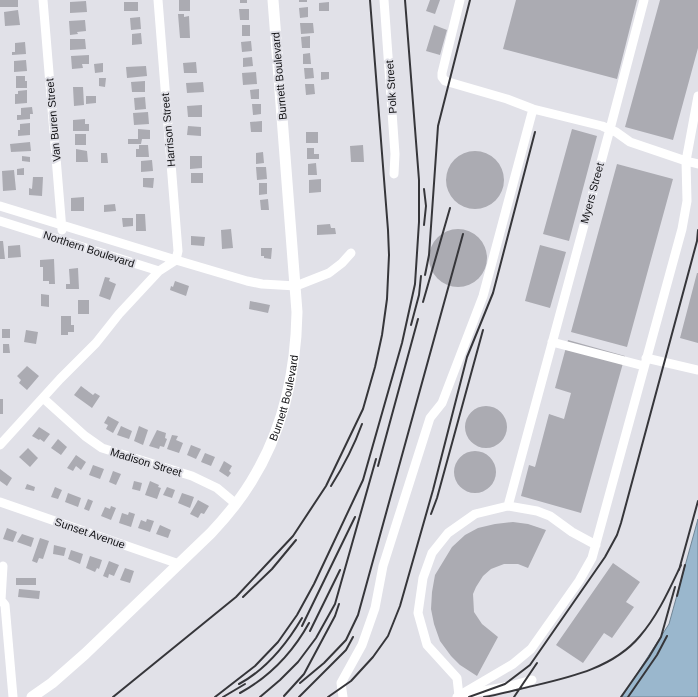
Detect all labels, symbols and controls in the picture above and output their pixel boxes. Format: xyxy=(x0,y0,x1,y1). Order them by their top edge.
street label: Burnett Boulevard xyxy=(269,32,289,120)
street label: Polk Street xyxy=(383,60,399,114)
street label: Van Buren Street xyxy=(43,78,63,162)
street label: Harrison Street xyxy=(159,93,177,167)
street label: Myers Street xyxy=(578,161,606,225)
street label: Northern Boulevard xyxy=(42,229,136,269)
street label: Burnett Boulevard xyxy=(267,354,300,442)
street label: Madison Street xyxy=(109,445,183,479)
street label: Sunset Avenue xyxy=(53,515,127,551)

